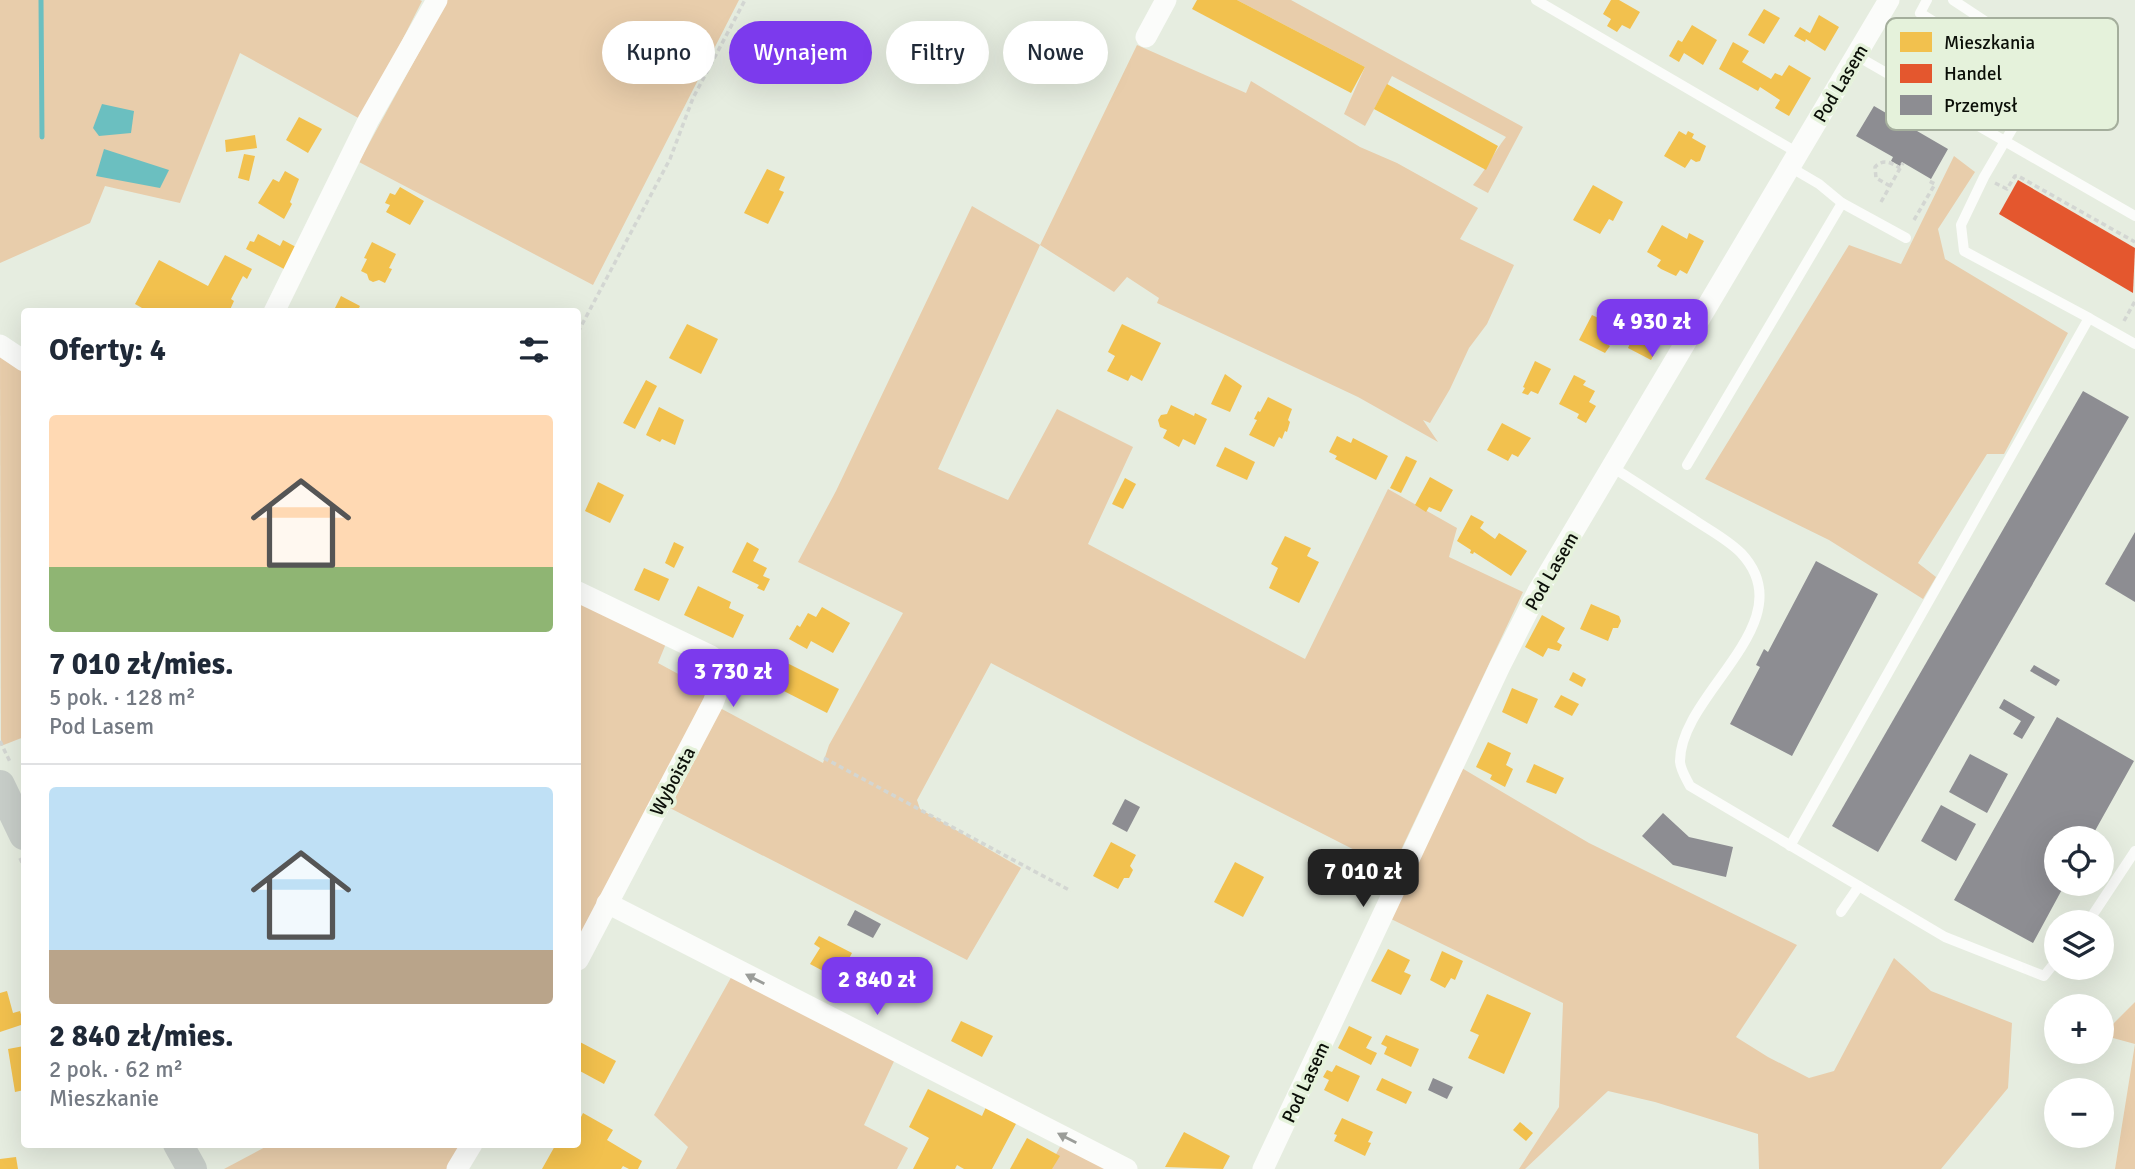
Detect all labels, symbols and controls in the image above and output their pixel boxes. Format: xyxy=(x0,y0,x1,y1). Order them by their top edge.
legend xyxy=(1886,18,2118,130)
chip: Kupno xyxy=(602,21,715,84)
chip: Wynajem xyxy=(729,21,872,84)
chip: Filtry xyxy=(886,21,989,84)
chip: Nowe xyxy=(1003,21,1108,84)
text: Mieszkania xyxy=(1944,31,2035,55)
street label: Pod Lasem xyxy=(1808,40,1873,127)
text: Handel xyxy=(1944,62,2002,86)
text: Przemysł xyxy=(1944,94,2018,118)
pin: 4 930 zł xyxy=(1580,300,1724,359)
text: 4 930 zł xyxy=(1613,307,1691,336)
icon: filters xyxy=(515,331,553,369)
text: Oferty: 4 xyxy=(49,332,166,369)
icon: home xyxy=(238,460,364,586)
street label: Pod Lasem xyxy=(1520,528,1584,615)
text: 7 010 zł/mies. xyxy=(49,646,234,683)
pin: 3 730 zł xyxy=(661,650,805,709)
text: 3 730 zł xyxy=(694,657,772,686)
text: 5 pok. · 128 m² xyxy=(49,683,196,712)
text: Pod Lasem xyxy=(49,712,154,741)
street label: Wyboista xyxy=(645,743,701,820)
map controls xyxy=(2044,826,2114,1148)
button: locate xyxy=(2044,826,2114,896)
icon: home xyxy=(238,832,364,958)
pin: 7 010 zł xyxy=(1291,850,1435,909)
text: 7 010 zł xyxy=(1324,857,1402,886)
button: layers xyxy=(2044,910,2114,980)
pin: 2 840 zł xyxy=(805,958,949,1017)
text: 2 840 zł xyxy=(838,965,916,994)
one-way arrow xyxy=(745,973,765,984)
button: + xyxy=(2044,994,2114,1064)
text: 2 840 zł/mies. xyxy=(49,1018,234,1055)
street label: Pod Lasem xyxy=(1277,1038,1335,1127)
text: 2 pok. · 62 m² xyxy=(49,1055,183,1084)
button: − xyxy=(2044,1078,2114,1148)
text: Mieszkanie xyxy=(49,1084,159,1113)
one-way arrow xyxy=(1057,1132,1077,1144)

